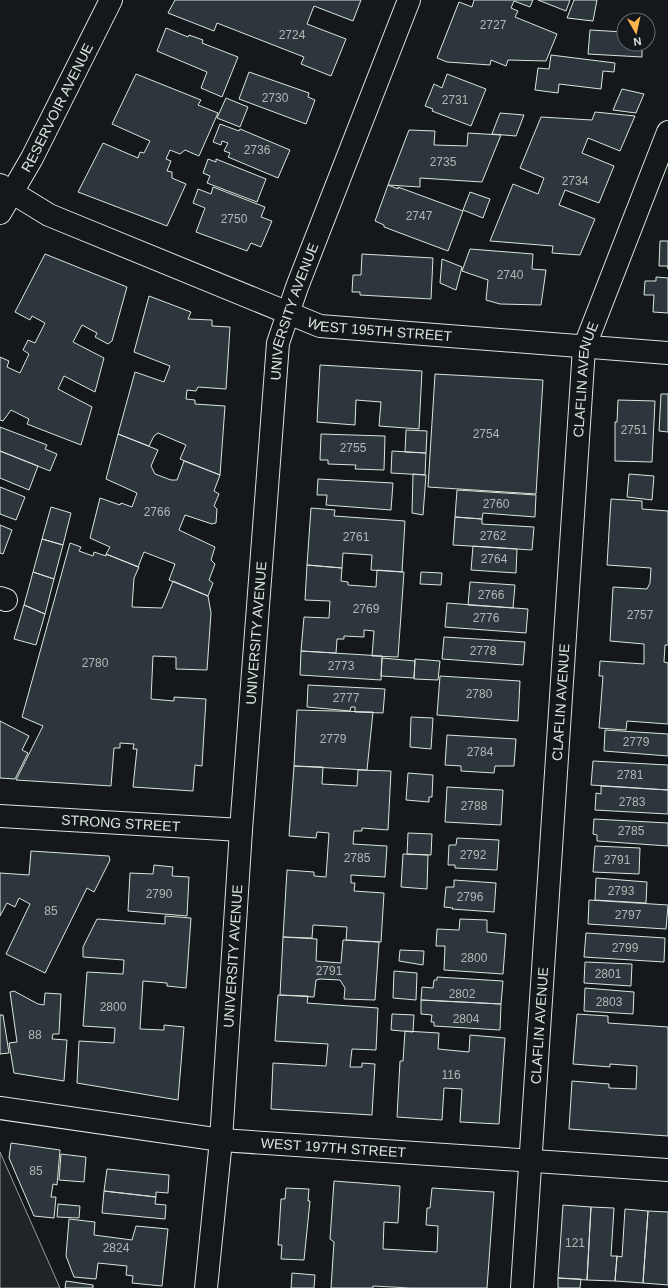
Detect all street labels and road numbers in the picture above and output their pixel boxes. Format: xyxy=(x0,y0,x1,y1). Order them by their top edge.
street label: RESERVOIR AVENUE xyxy=(18,41,96,175)
street label: UNIVERSITY AVENUE xyxy=(267,240,321,381)
street label: WEST 195TH STREET xyxy=(305,314,453,344)
street label: CLAFLIN AVENUE xyxy=(570,319,601,438)
street label: UNIVERSITY AVENUE xyxy=(243,561,269,705)
street label: CLAFLIN AVENUE xyxy=(549,643,572,761)
street label: STRONG STREET xyxy=(61,812,181,834)
street label: UNIVERSITY AVENUE xyxy=(220,884,245,1028)
street label: CLAFLIN AVENUE xyxy=(527,966,551,1085)
street label: WEST 197TH STREET xyxy=(260,1135,407,1160)

